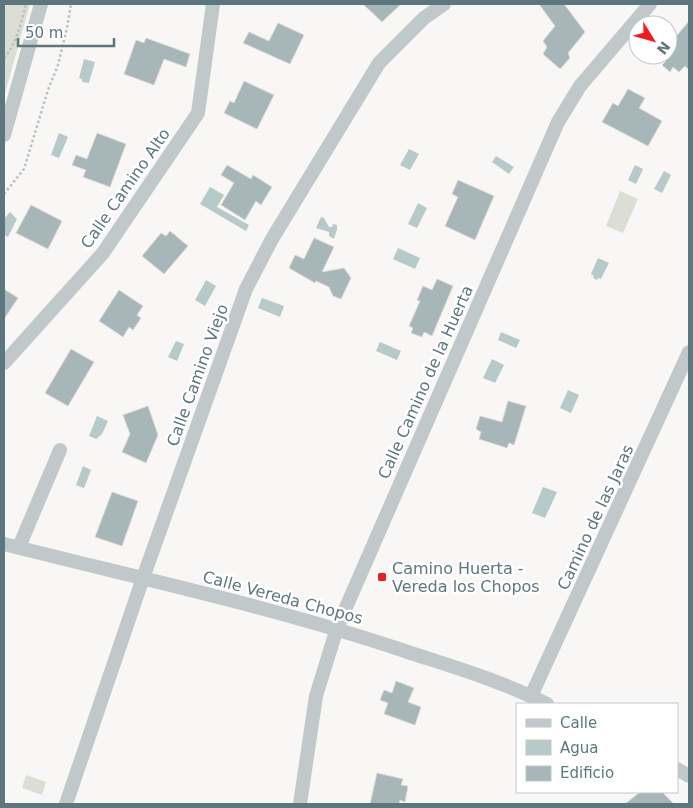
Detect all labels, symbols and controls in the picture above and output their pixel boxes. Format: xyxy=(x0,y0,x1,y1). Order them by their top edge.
scale bar xyxy=(18,15,114,47)
north arrow xyxy=(628,15,678,65)
text: 50 m xyxy=(25,24,63,42)
text: N xyxy=(653,38,673,57)
street label: Calle Camino Alto xyxy=(77,125,174,252)
street label: Calle Camino de la Huerta xyxy=(374,282,477,482)
street label: Calle Camino Viejo xyxy=(163,301,232,449)
street label: Camino de las Jaras xyxy=(553,442,637,593)
place label: Camino Huerta - Vereda los Chopos xyxy=(392,559,540,596)
street label: Calle Vereda Chopos xyxy=(201,567,365,628)
marker: Camino Huerta - Vereda los Chopos xyxy=(376,571,388,583)
legend xyxy=(516,703,678,793)
text: Calle xyxy=(560,714,597,732)
text: Agua xyxy=(560,739,598,757)
text: Edificio xyxy=(560,764,614,782)

